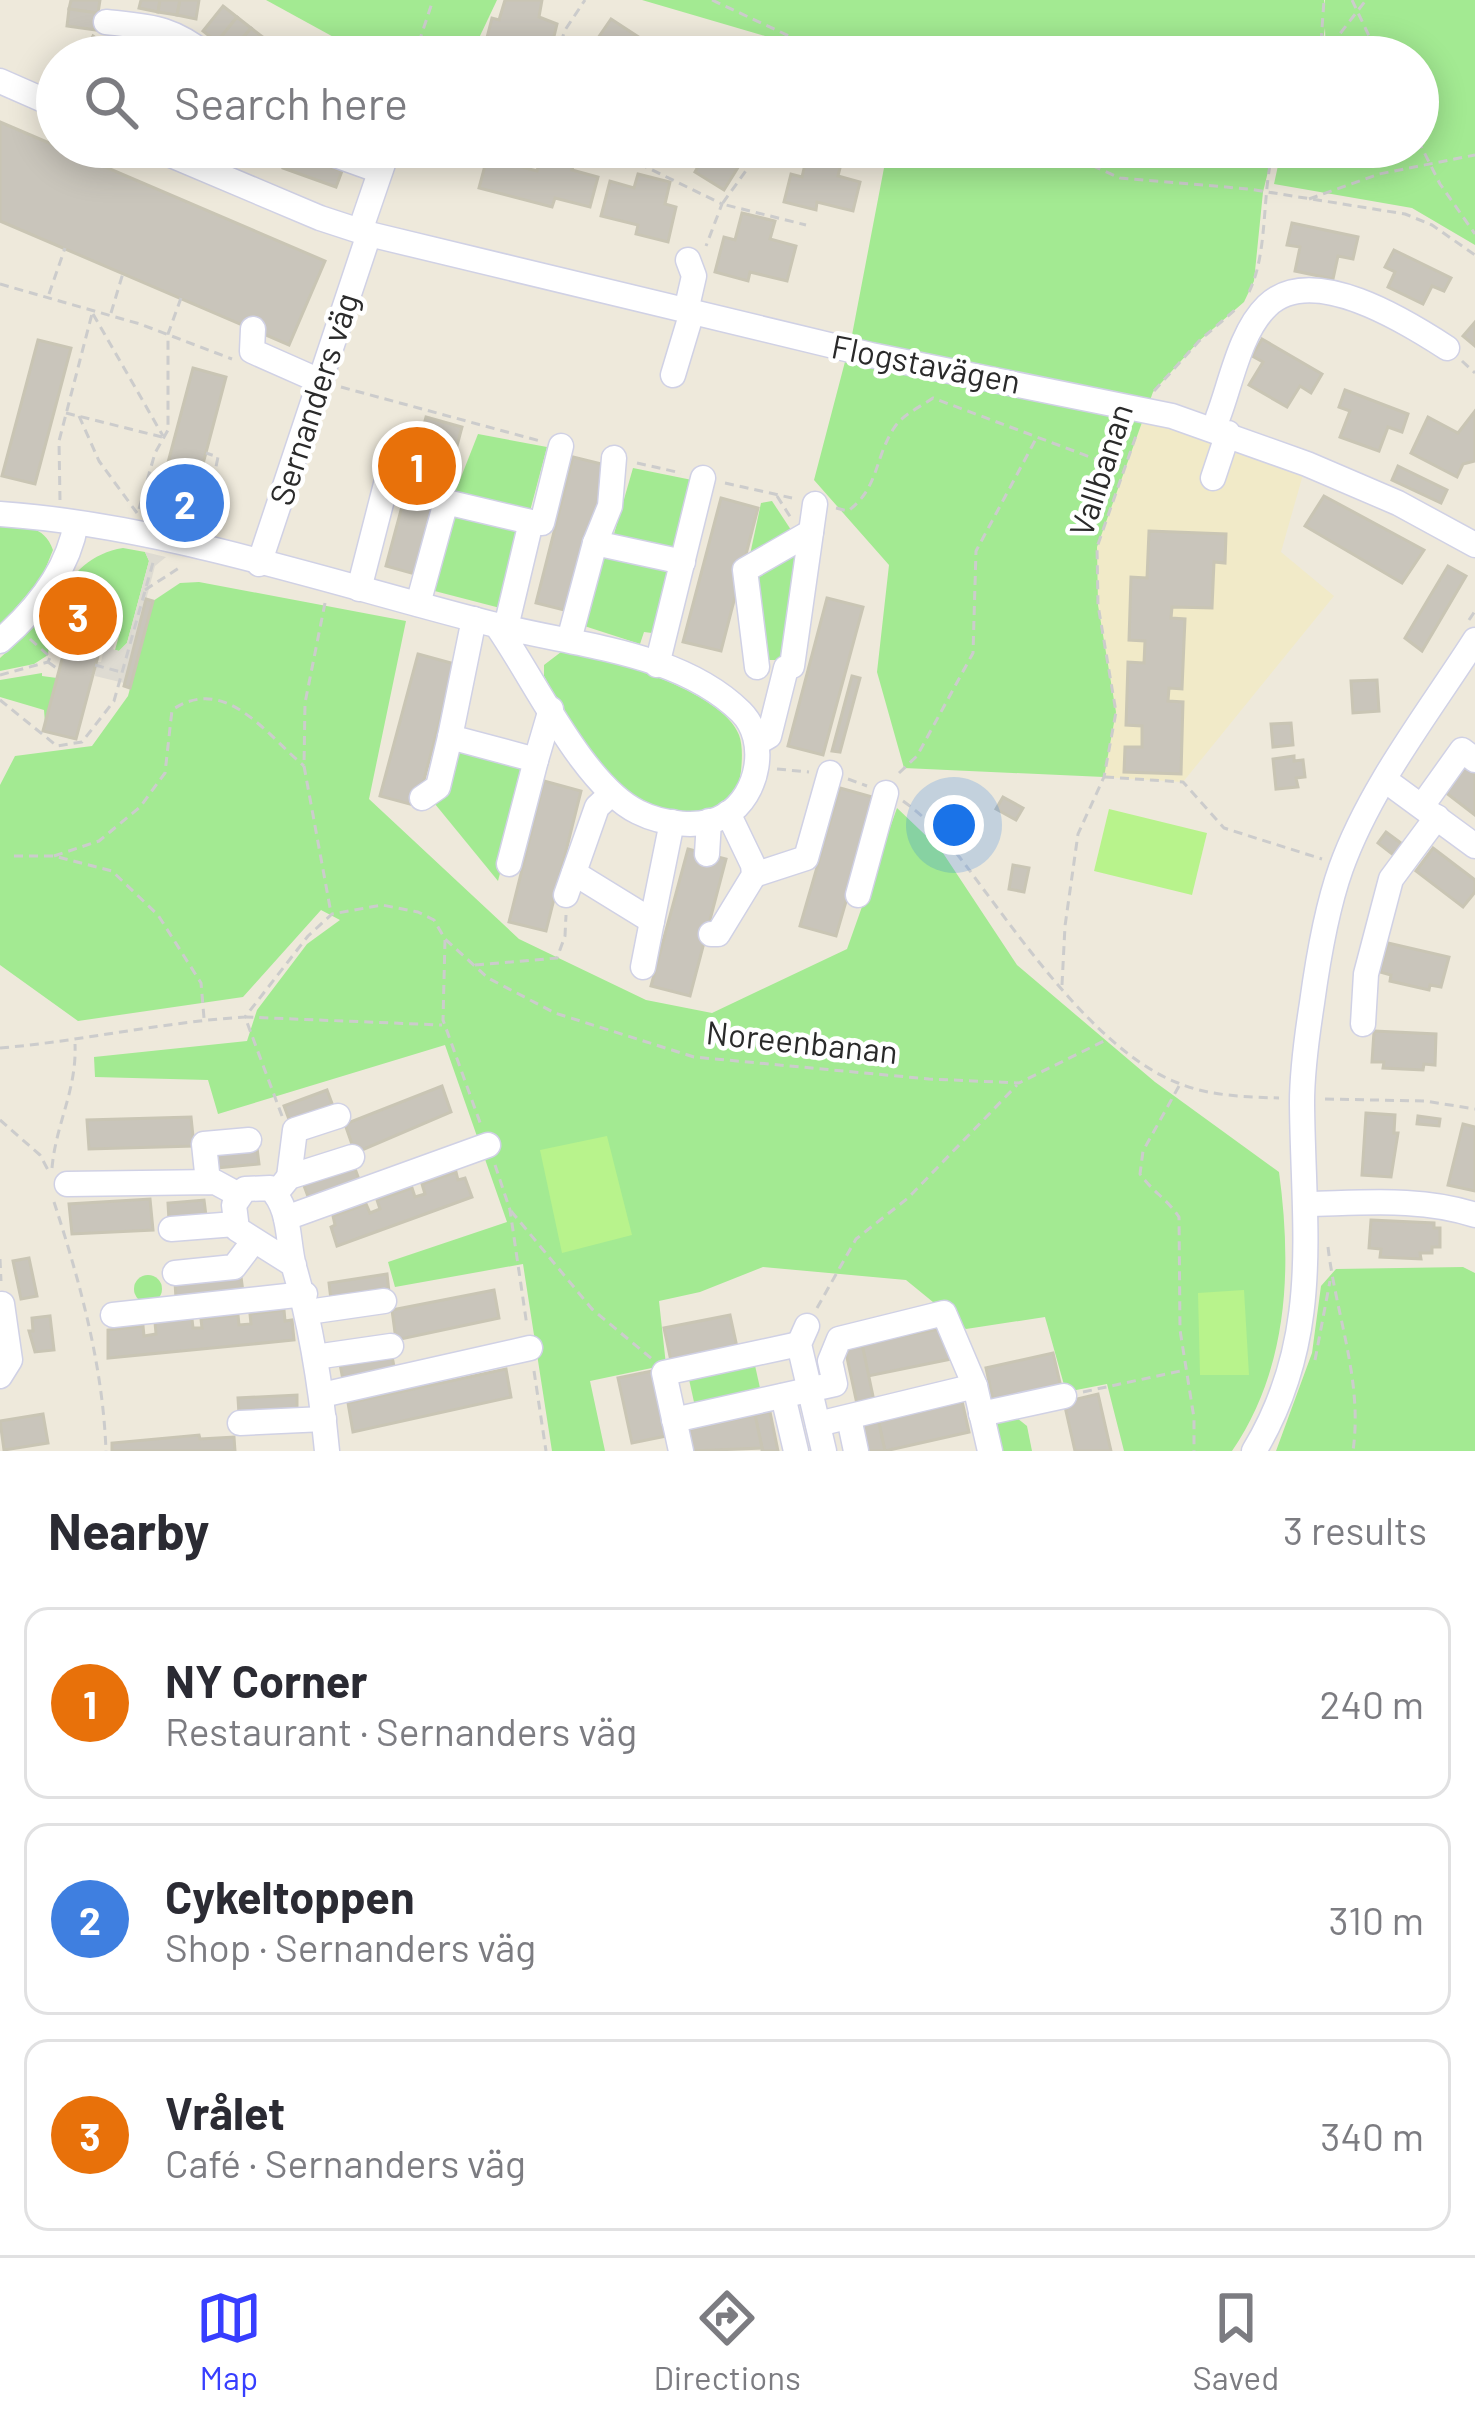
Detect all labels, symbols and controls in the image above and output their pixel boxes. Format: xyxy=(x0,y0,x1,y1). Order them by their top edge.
search box xyxy=(36,36,1439,168)
icon: search xyxy=(78,69,144,135)
text: Search here xyxy=(174,75,408,129)
street label: Sernanders väg xyxy=(260,287,366,510)
street label: Flogstavägen xyxy=(828,325,1024,401)
street label: Vallbanan xyxy=(1060,398,1140,541)
pin: 1 xyxy=(378,421,456,511)
pin: 2 xyxy=(146,458,224,548)
pin: 3 xyxy=(39,571,117,661)
your location xyxy=(924,795,984,855)
street label: Noreenbanan xyxy=(704,1011,900,1071)
text: Nearby xyxy=(48,1499,209,1560)
text: 3 results xyxy=(1283,1506,1427,1553)
text: NY Corner xyxy=(165,1653,368,1707)
text: 1 xyxy=(83,1680,97,1727)
text: 240 m xyxy=(1320,1680,1424,1727)
text: Restaurant · Sernanders väg xyxy=(165,1707,637,1754)
text: Cykeltoppen xyxy=(165,1869,415,1923)
text: 2 xyxy=(79,1896,101,1943)
text: 310 m xyxy=(1328,1896,1424,1943)
text: Shop · Sernanders väg xyxy=(165,1923,536,1970)
text: Vrålet xyxy=(165,2085,285,2139)
text: 3 xyxy=(79,2112,101,2159)
text: 340 m xyxy=(1320,2112,1424,2159)
text: Café · Sernanders väg xyxy=(165,2139,526,2186)
tab: Map xyxy=(196,2285,262,2397)
tab: Directions xyxy=(653,2285,801,2397)
tab: Saved xyxy=(1193,2285,1279,2397)

